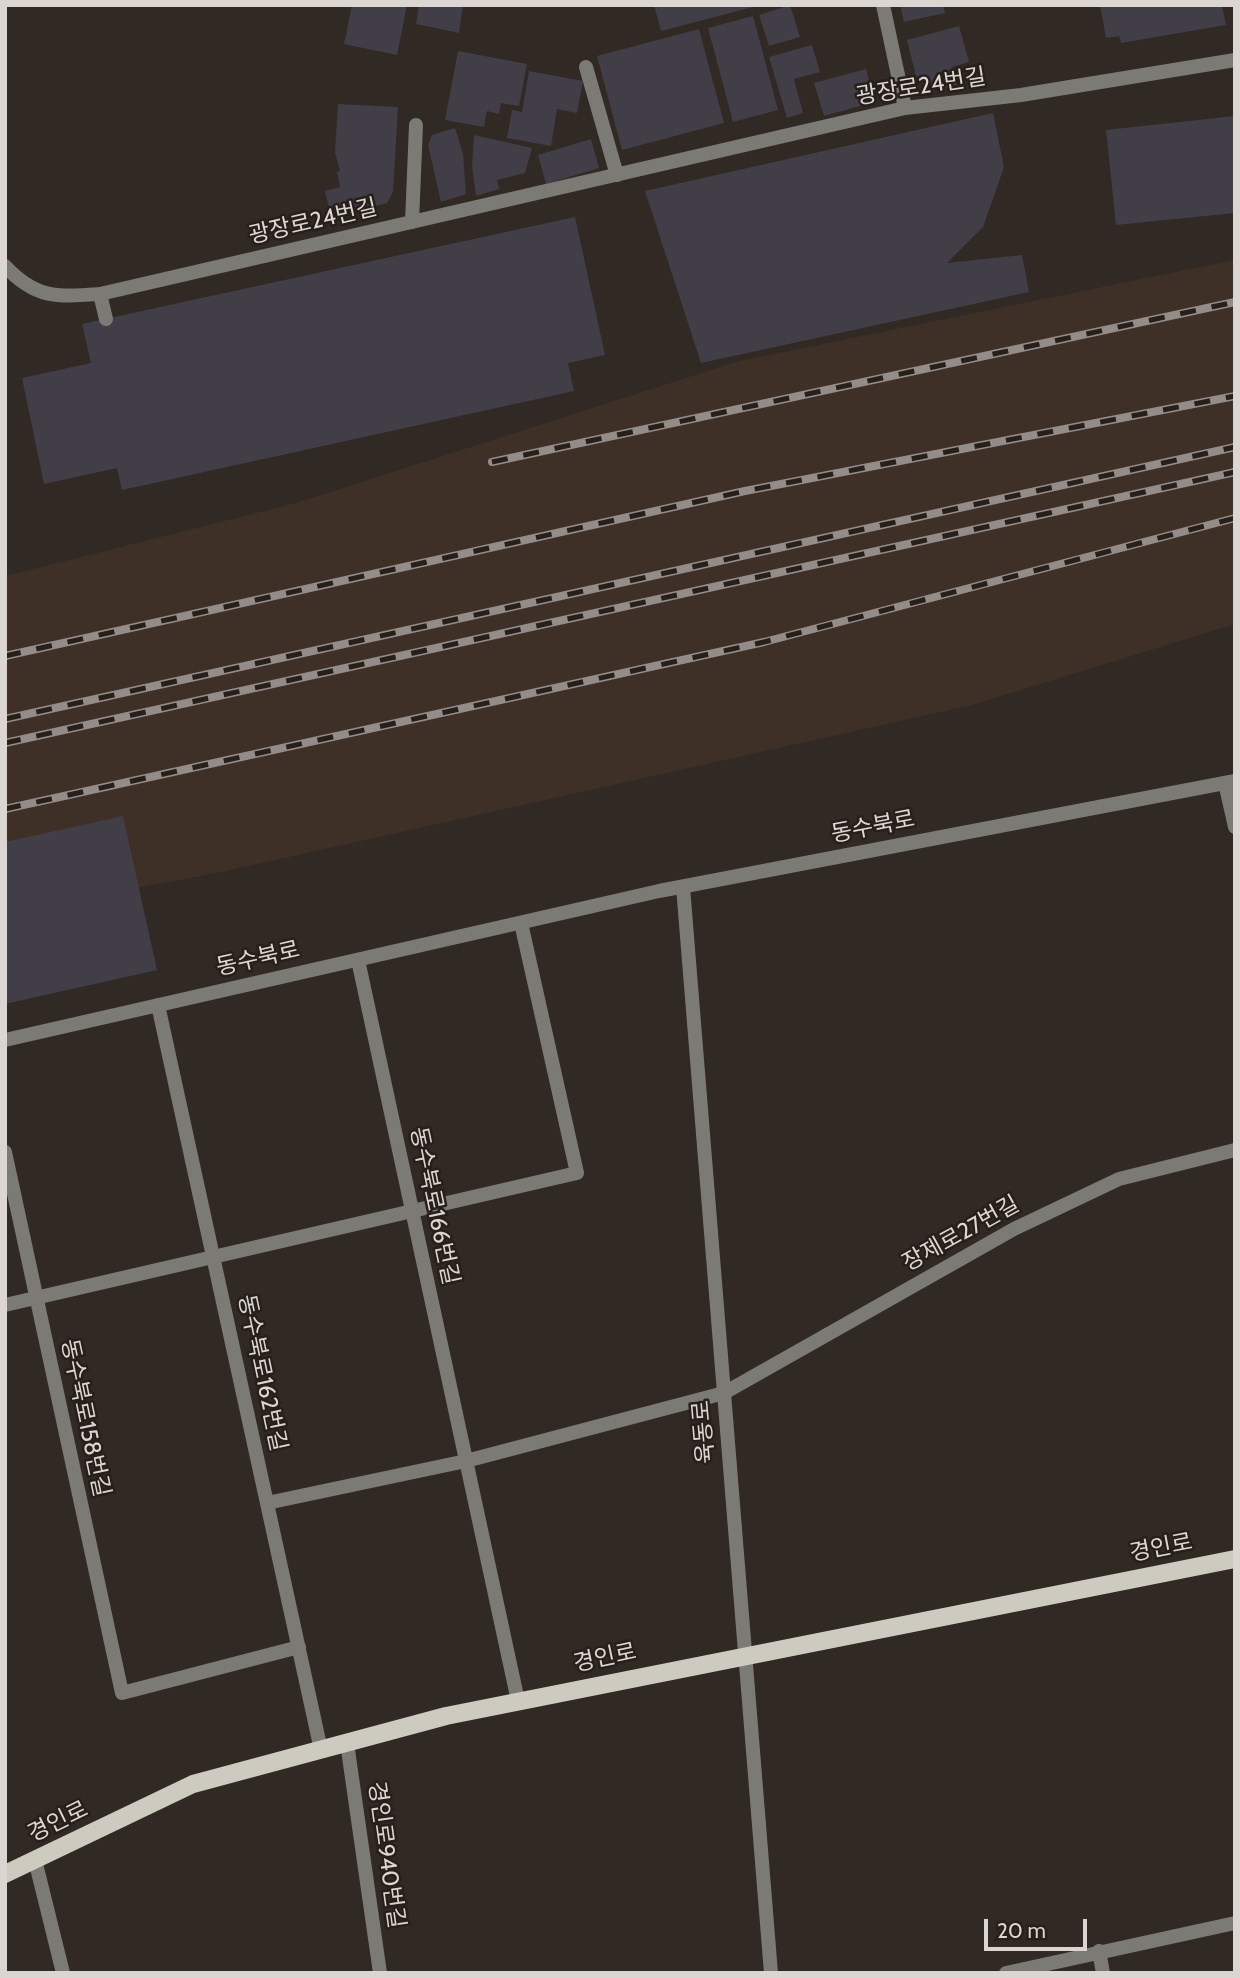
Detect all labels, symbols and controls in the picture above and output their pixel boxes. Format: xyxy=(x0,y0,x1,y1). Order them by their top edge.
street label: 광장로24번길 xyxy=(854,63,988,111)
street label: 광장로24번길 xyxy=(246,194,380,250)
street label: 동수북로 xyxy=(829,805,917,849)
street label: 동수북로 xyxy=(214,936,302,982)
street label: 동수북로166번길 xyxy=(404,1125,464,1287)
street label: 장제로27번길 xyxy=(898,1191,1024,1277)
street label: 동수북로162번길 xyxy=(232,1292,292,1454)
street label: 동수북로158번길 xyxy=(55,1336,115,1500)
street label: 육동로 xyxy=(687,1399,721,1465)
street label: 경인로 xyxy=(1127,1528,1195,1568)
street label: 경인로 xyxy=(571,1638,639,1678)
street label: 경인로940번길 xyxy=(362,1780,410,1930)
street label: 경인로 xyxy=(23,1796,93,1848)
scale bar xyxy=(988,1904,1091,1948)
text: 20 m xyxy=(997,1918,1046,1943)

